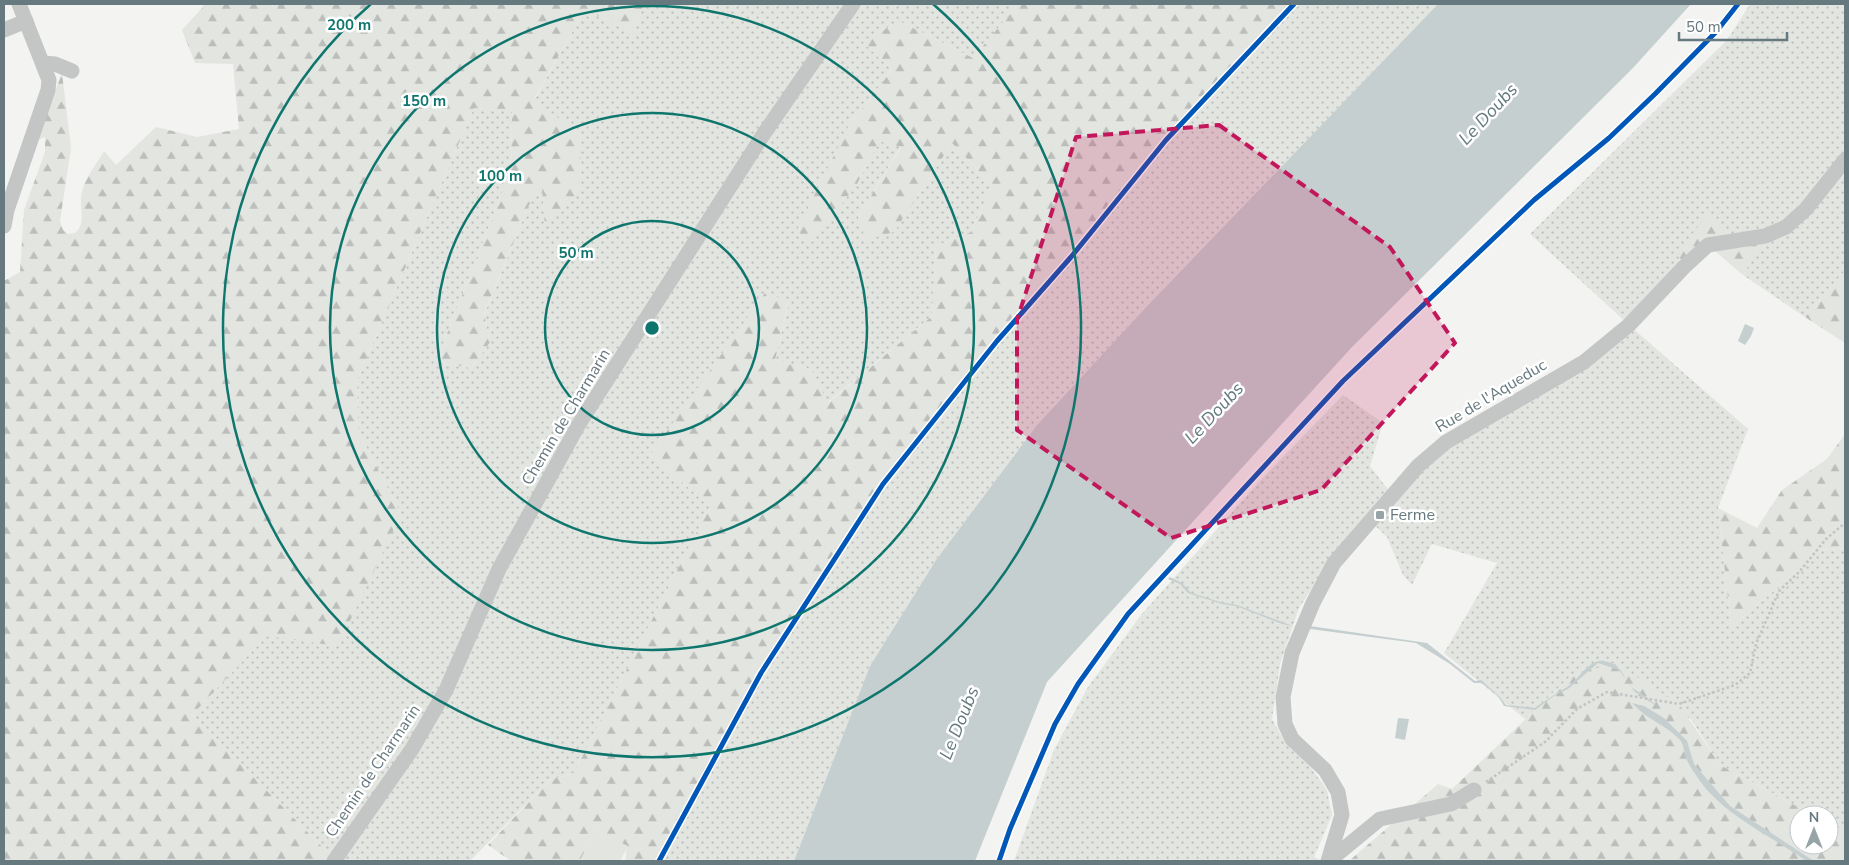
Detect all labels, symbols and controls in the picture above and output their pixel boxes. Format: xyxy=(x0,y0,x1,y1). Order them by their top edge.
scale bar xyxy=(1679,10,1786,42)
text: 200 m xyxy=(327,15,371,35)
text: 50 m xyxy=(1686,17,1721,37)
water label: Le Doubs xyxy=(1453,78,1523,150)
text: 150 m xyxy=(402,91,446,111)
text: 100 m xyxy=(478,166,522,186)
text: 50 m xyxy=(558,243,594,263)
centre of rings xyxy=(643,319,661,337)
street label: Chemin de Charmarin xyxy=(516,345,616,489)
street label: Rue de l'Aqueduc xyxy=(1431,354,1551,438)
water label: Le Doubs xyxy=(1179,377,1249,449)
place label: Ferme xyxy=(1390,504,1435,526)
marker: Ferme xyxy=(1374,509,1386,521)
water label: Le Doubs xyxy=(934,683,984,763)
street label: Chemin de Charmarin xyxy=(320,700,426,842)
north arrow xyxy=(1789,805,1839,855)
text: N xyxy=(1809,808,1819,827)

